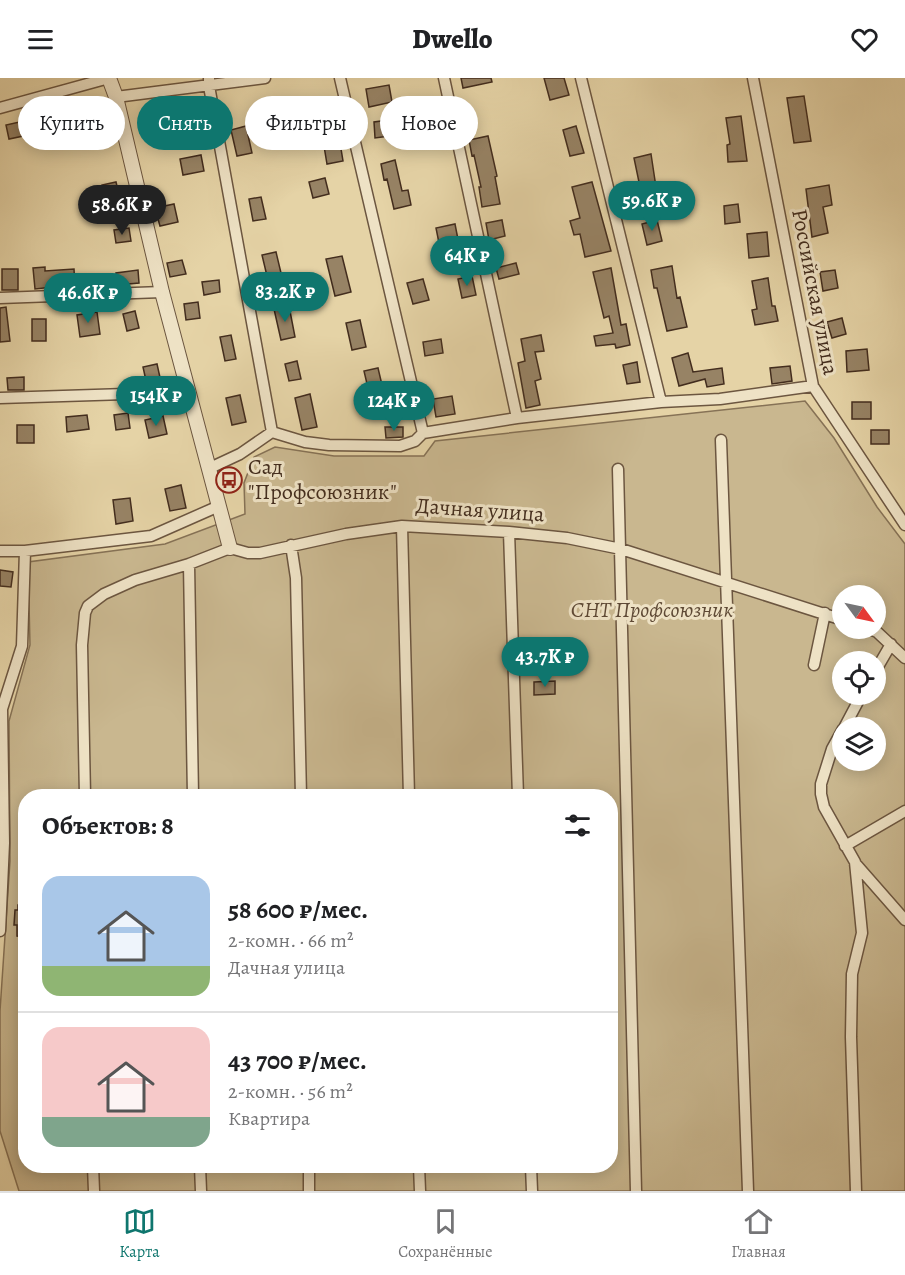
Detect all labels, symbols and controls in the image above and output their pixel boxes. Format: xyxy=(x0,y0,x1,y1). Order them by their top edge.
text: Dwello xyxy=(412,21,493,57)
icon: menu xyxy=(24,23,57,56)
icon: heart xyxy=(848,23,881,56)
chip: Купить xyxy=(18,96,125,150)
chip: Снять xyxy=(137,96,233,150)
chip: Фильтры xyxy=(245,96,368,150)
chip: Новое xyxy=(380,96,478,150)
pin: 59.6K ₽ xyxy=(597,181,707,232)
pin: 58.6K ₽ xyxy=(67,185,177,236)
text: 59.6K ₽ xyxy=(622,187,682,214)
text: 58.6K ₽ xyxy=(92,191,152,218)
street label: Российская улица xyxy=(784,206,846,378)
pin: 64K ₽ xyxy=(425,236,509,287)
text: 64K ₽ xyxy=(444,242,490,269)
pin: 83.2K ₽ xyxy=(230,272,340,323)
pin: 46.6K ₽ xyxy=(33,273,143,324)
text: 83.2K ₽ xyxy=(255,278,315,305)
text: 46.6K ₽ xyxy=(58,279,118,306)
pin: 154K ₽ xyxy=(107,376,205,427)
pin: 124K ₽ xyxy=(345,381,443,432)
text: 154K ₽ xyxy=(130,382,182,409)
text: 124K ₽ xyxy=(368,387,421,414)
place label: Сад "Профсоюзник" xyxy=(248,452,397,507)
bus stop icon: Сад "Профсоюзник" xyxy=(214,465,244,495)
street label: Дачная улица xyxy=(415,491,546,530)
north arrow xyxy=(832,585,886,639)
map controls xyxy=(832,585,886,771)
park label: СНТ Профсоюзник xyxy=(571,595,733,625)
pin: 43.7K ₽ xyxy=(490,637,600,688)
text: 43.7K ₽ xyxy=(516,643,574,670)
button: locate xyxy=(832,651,886,705)
button: layers xyxy=(832,717,886,771)
text: Объектов: 8 xyxy=(42,808,174,843)
icon: filters xyxy=(561,809,594,842)
text: 58 600 ₽/мес. xyxy=(228,892,368,927)
icon: home xyxy=(90,900,162,972)
text: 2-комн. · 66 m² xyxy=(228,927,353,954)
text: Дачная улица xyxy=(228,954,345,981)
text: 43 700 ₽/мес. xyxy=(228,1043,367,1078)
icon: home xyxy=(90,1051,162,1123)
text: 2-комн. · 56 m² xyxy=(228,1078,353,1105)
text: Квартира xyxy=(228,1105,310,1132)
tab: Карта xyxy=(119,1205,160,1263)
tab: Сохранённые xyxy=(398,1205,493,1263)
tab: Главная xyxy=(731,1205,786,1263)

